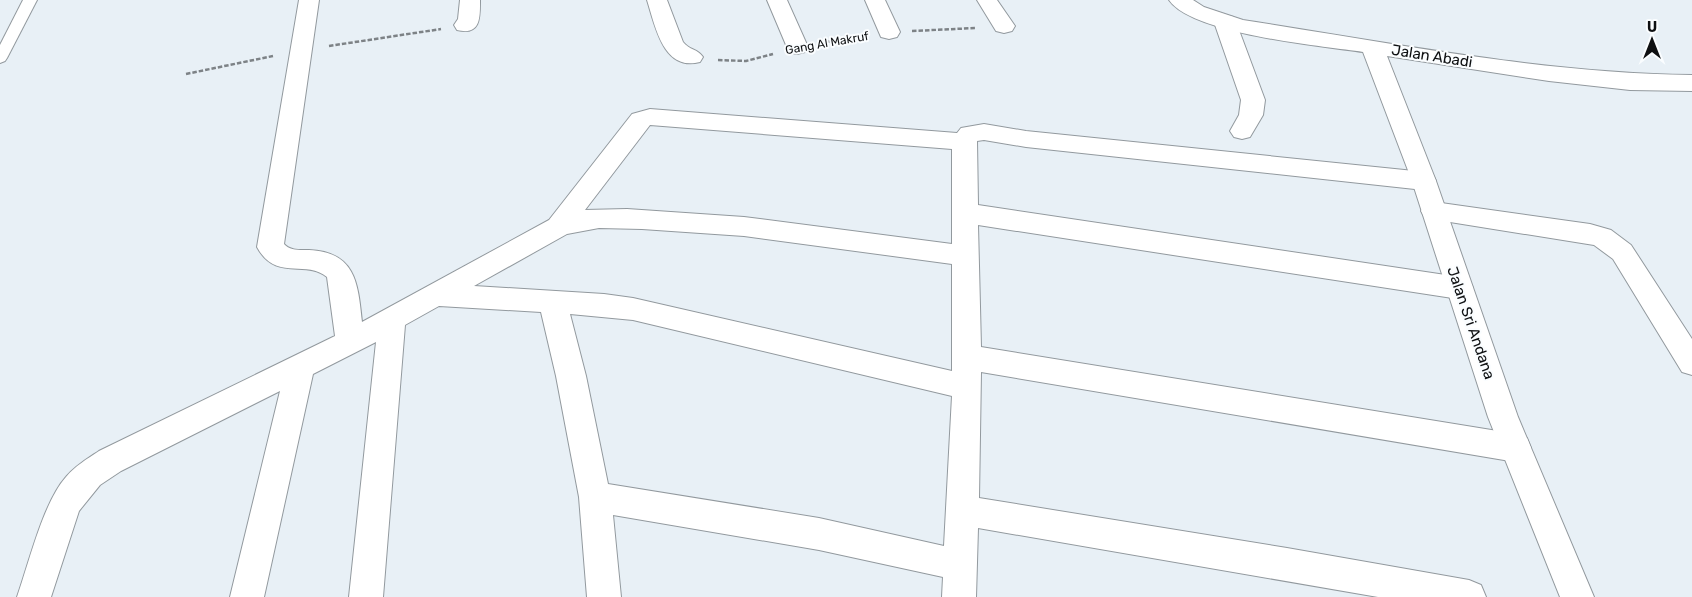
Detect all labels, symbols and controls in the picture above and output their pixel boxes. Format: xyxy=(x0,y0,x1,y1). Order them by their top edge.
north arrow xyxy=(1627,15,1677,65)
text: U xyxy=(1647,19,1657,36)
street label: Gang Al Makruf xyxy=(784,29,870,57)
street label: Jalan Abadi xyxy=(1390,41,1474,71)
street label: Jalan Sri Andana xyxy=(1443,264,1499,382)

